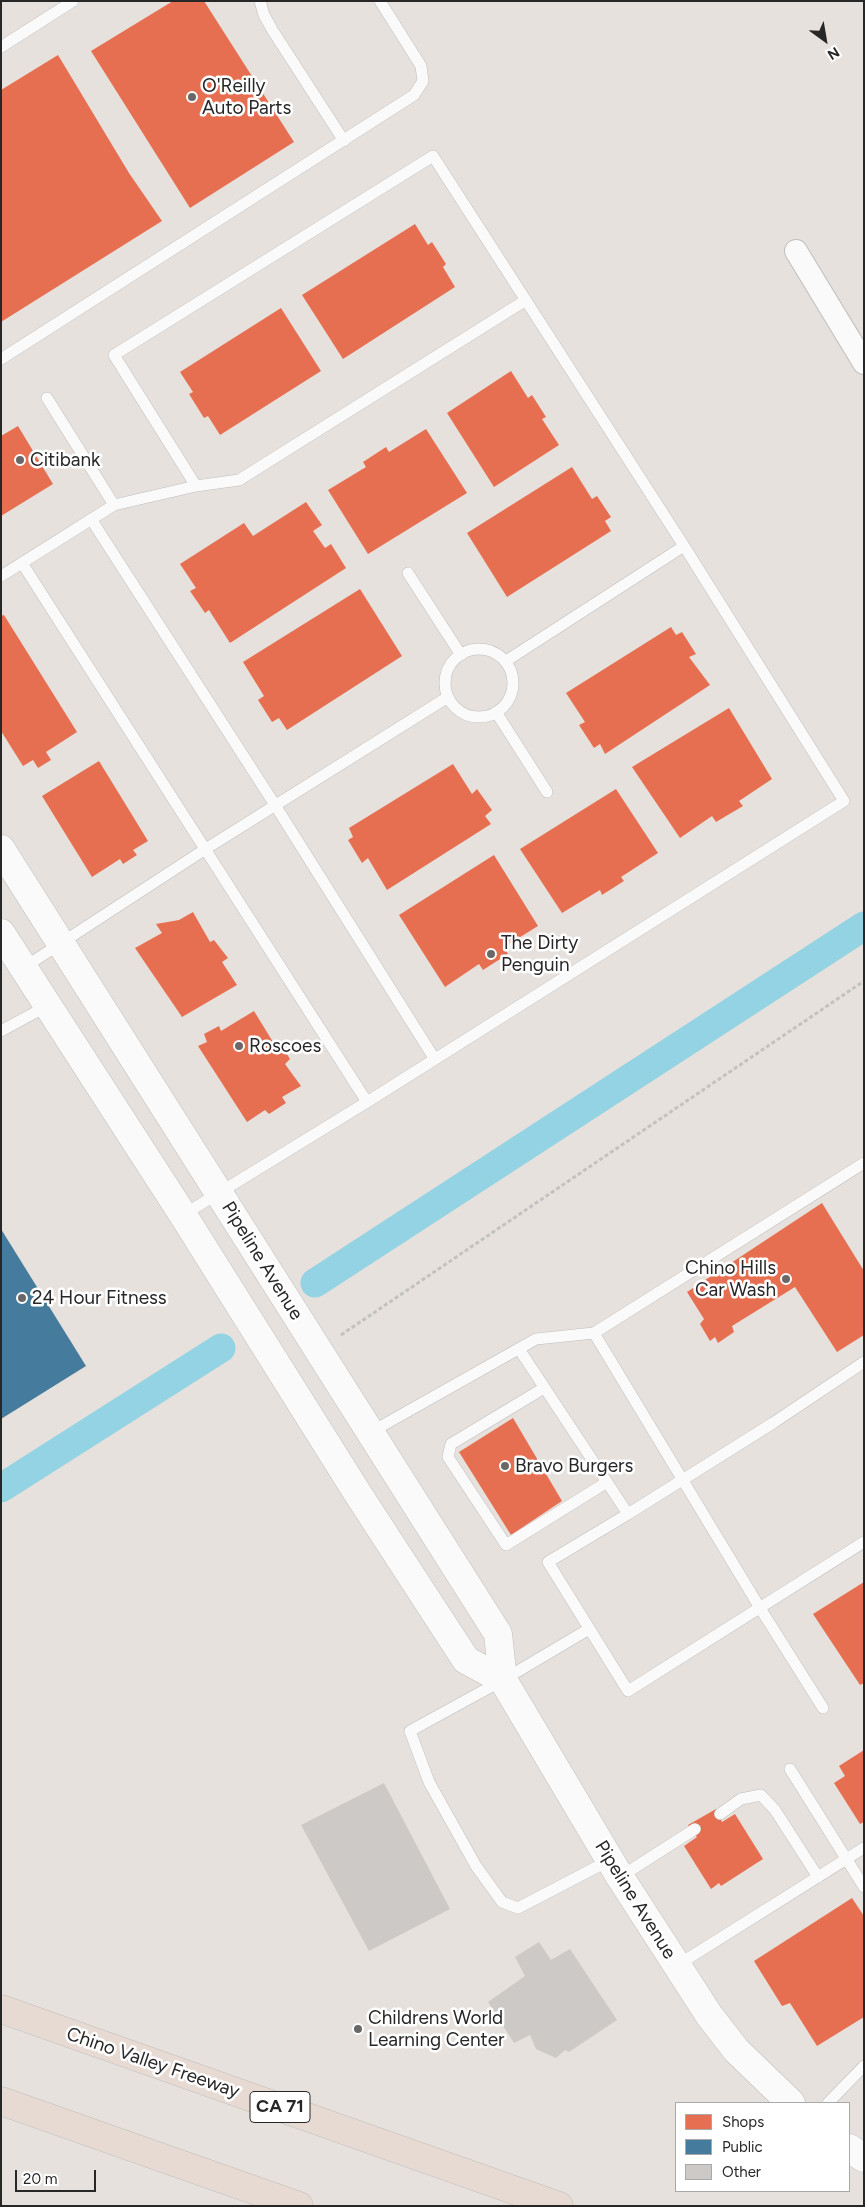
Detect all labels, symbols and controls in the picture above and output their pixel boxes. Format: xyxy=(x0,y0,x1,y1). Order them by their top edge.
north arrow xyxy=(800,15,850,65)
text: N xyxy=(824,43,842,63)
place label: O'Reilly Auto Parts xyxy=(202,75,291,119)
marker: O'Reilly Auto Parts xyxy=(186,91,198,103)
place label: Citibank xyxy=(30,449,100,471)
marker: Citibank xyxy=(14,454,26,466)
place label: The Dirty Penguin xyxy=(501,932,578,976)
marker: The Dirty Penguin xyxy=(485,948,497,960)
place label: Roscoes xyxy=(249,1035,321,1057)
marker: Roscoes xyxy=(233,1040,245,1052)
street label: Pipeline Avenue xyxy=(216,1197,308,1325)
place label: Chino Hills Car Wash xyxy=(685,1257,776,1301)
marker: Chino Hills Car Wash xyxy=(780,1273,792,1285)
place label: 24 Hour Fitness xyxy=(32,1287,167,1309)
marker: 24 Hour Fitness xyxy=(16,1292,28,1304)
place label: Bravo Burgers xyxy=(515,1455,633,1477)
marker: Bravo Burgers xyxy=(499,1460,511,1472)
street label: Pipeline Avenue xyxy=(589,1836,681,1964)
place label: Childrens World Learning Center xyxy=(368,2007,504,2051)
street label: Chino Valley Freeway xyxy=(63,2023,243,2103)
marker: Childrens World Learning Center xyxy=(352,2023,364,2035)
road number: CA 71 xyxy=(250,2092,310,2122)
legend xyxy=(675,2102,850,2192)
text: Shops xyxy=(722,2113,764,2131)
text: Public xyxy=(722,2138,763,2156)
scale bar xyxy=(18,2160,99,2192)
text: Other xyxy=(722,2163,761,2181)
text: 20 m xyxy=(23,2170,57,2188)

